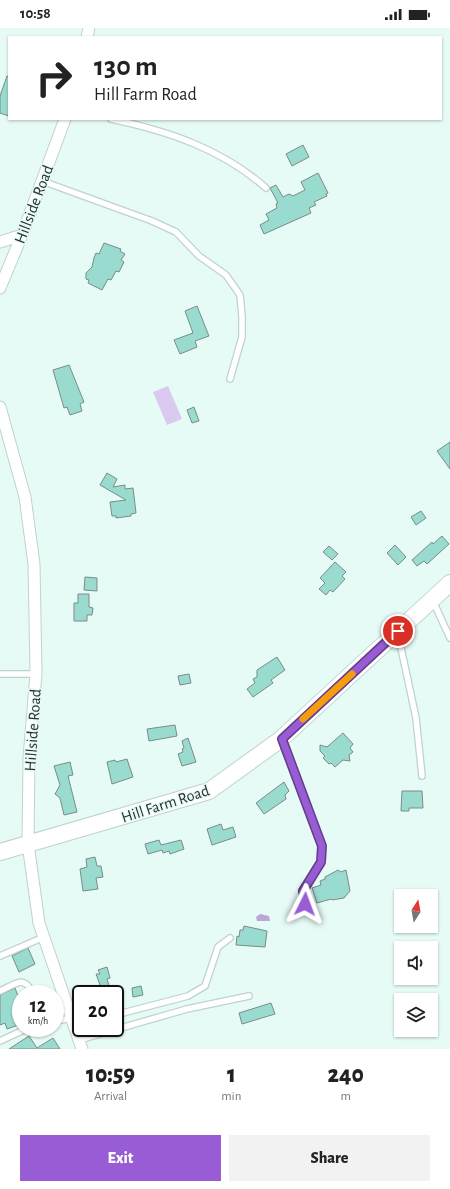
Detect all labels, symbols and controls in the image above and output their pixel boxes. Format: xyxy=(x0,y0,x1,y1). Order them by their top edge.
text: 10:58 xyxy=(20,6,51,21)
icon: right xyxy=(28,52,80,104)
text: 130 m xyxy=(94,53,158,81)
text: Hill Farm Road xyxy=(94,86,197,104)
street label: Hillside Road xyxy=(12,163,56,246)
pin xyxy=(381,614,415,648)
icon: arrive xyxy=(387,620,409,642)
street label: Hillside Road xyxy=(22,688,44,772)
street label: Hill Farm Road xyxy=(119,782,211,826)
position arrow xyxy=(284,883,326,925)
north arrow xyxy=(394,889,438,933)
map controls xyxy=(394,889,438,1037)
button: sound xyxy=(394,941,438,985)
speed limit sign: 20 xyxy=(72,985,124,1037)
button: layers xyxy=(394,993,438,1037)
text: 12 xyxy=(30,996,46,1016)
text: km/h xyxy=(28,1016,48,1026)
text: 10:59 xyxy=(86,1063,135,1087)
text: 1 xyxy=(227,1063,236,1087)
text: 240 xyxy=(328,1063,364,1087)
text: Arrival xyxy=(94,1090,127,1103)
text: min xyxy=(221,1090,241,1103)
text: m xyxy=(341,1090,351,1103)
button: Exit xyxy=(20,1135,221,1181)
button: Share xyxy=(229,1135,430,1181)

